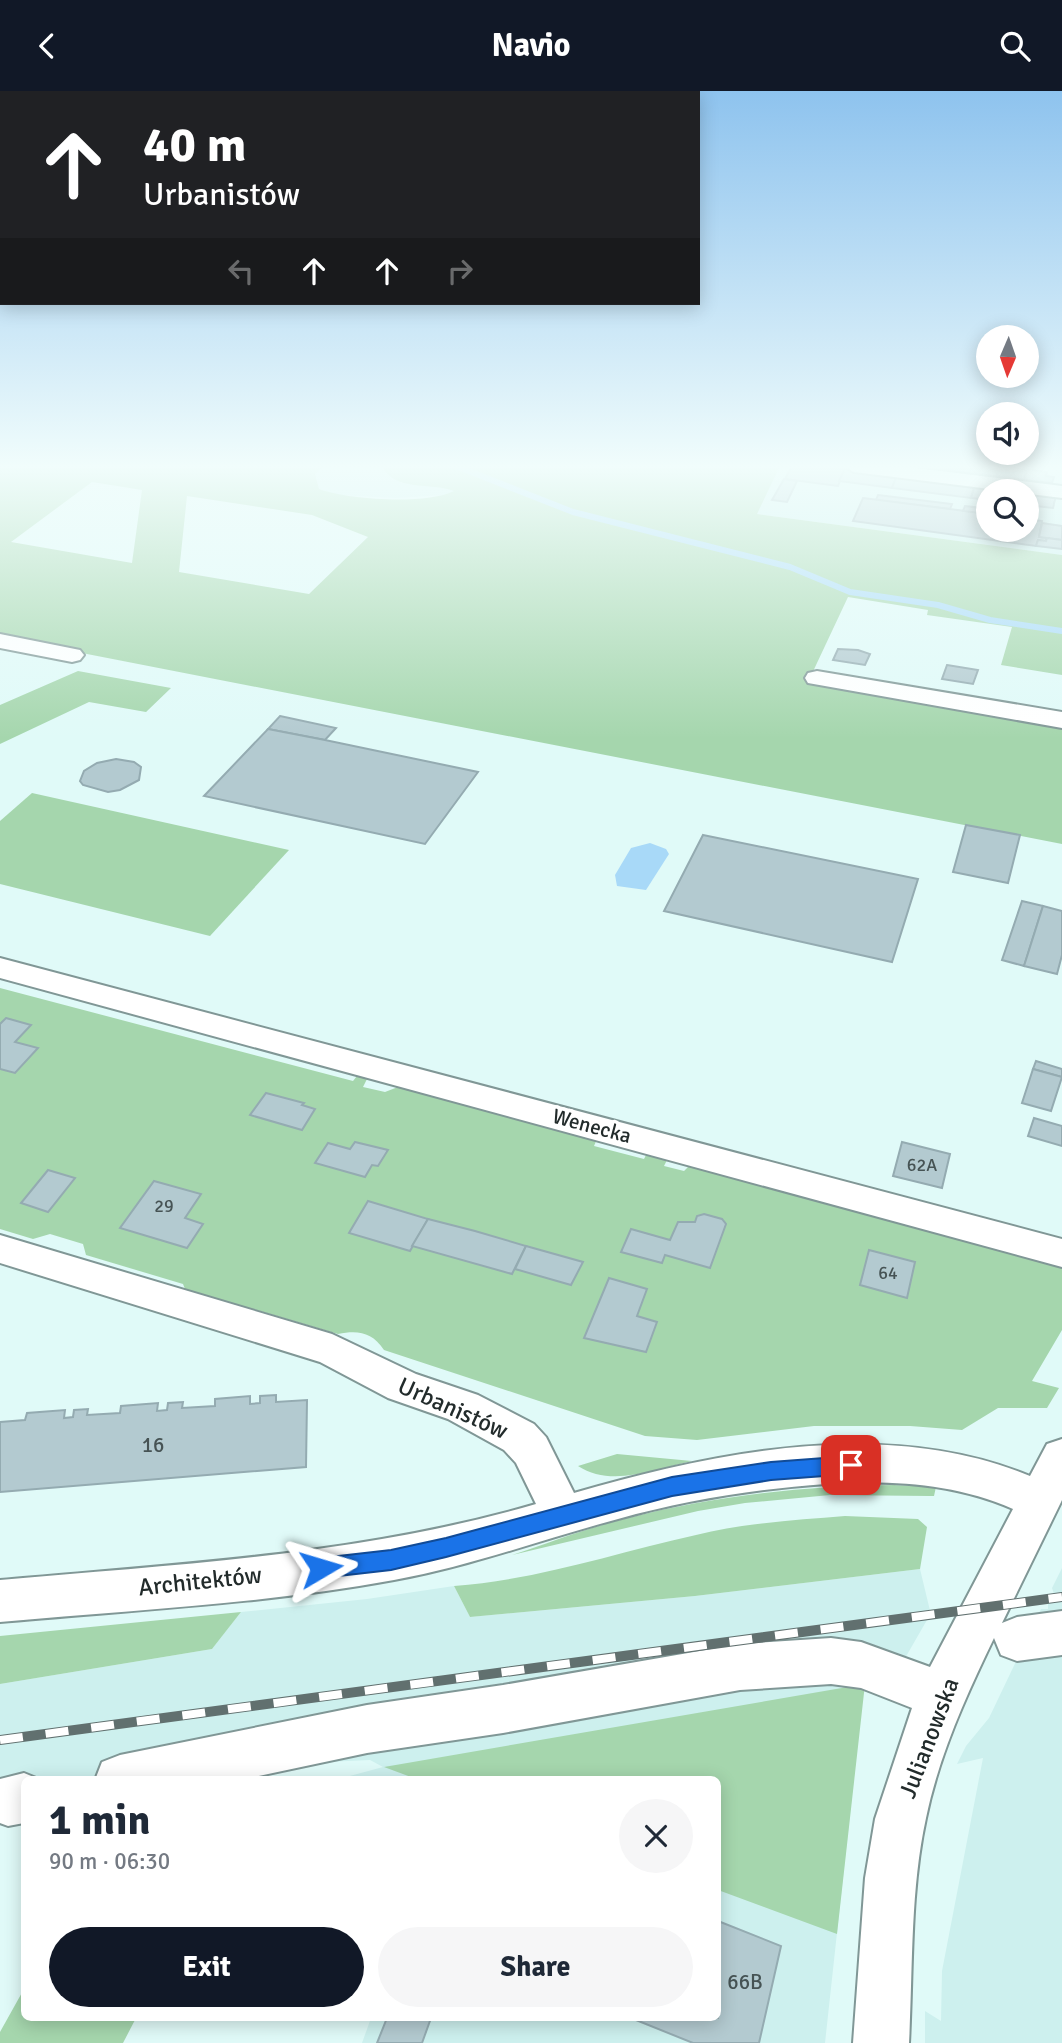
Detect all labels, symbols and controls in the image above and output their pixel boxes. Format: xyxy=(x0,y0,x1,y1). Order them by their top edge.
text: Navio xyxy=(491,26,571,65)
icon: back xyxy=(28,27,66,65)
icon: search xyxy=(996,27,1034,65)
text: 40 m xyxy=(143,115,246,175)
icon: ahead xyxy=(28,119,119,210)
text: Urbanistów xyxy=(143,175,300,214)
icon: left xyxy=(222,252,260,290)
icon: ahead xyxy=(295,252,333,290)
icon: ahead xyxy=(368,252,406,290)
icon: right xyxy=(441,252,479,290)
north arrow xyxy=(976,325,1040,389)
map controls xyxy=(976,325,1039,542)
button: sound xyxy=(976,402,1039,465)
button: search xyxy=(976,479,1039,542)
street label: Wenecka xyxy=(550,1103,634,1149)
house number: 62A xyxy=(907,1154,937,1176)
house number: 29 xyxy=(154,1195,174,1217)
house number: 64 xyxy=(878,1262,898,1284)
street label: Urbanistów xyxy=(393,1370,513,1446)
house number: 16 xyxy=(142,1432,164,1458)
pin xyxy=(821,1435,881,1495)
icon: arrive xyxy=(832,1446,870,1484)
position arrow xyxy=(284,1531,358,1605)
street label: Architektów xyxy=(137,1560,263,1602)
street label: Julianowska xyxy=(892,1673,966,1803)
text: 1 min xyxy=(49,1795,150,1846)
button: close xyxy=(619,1799,693,1873)
text: 90 m · 06:30 xyxy=(49,1847,170,1876)
button: Exit xyxy=(49,1927,364,2007)
button: Share xyxy=(378,1927,693,2007)
house number: 66B xyxy=(727,1969,763,1995)

